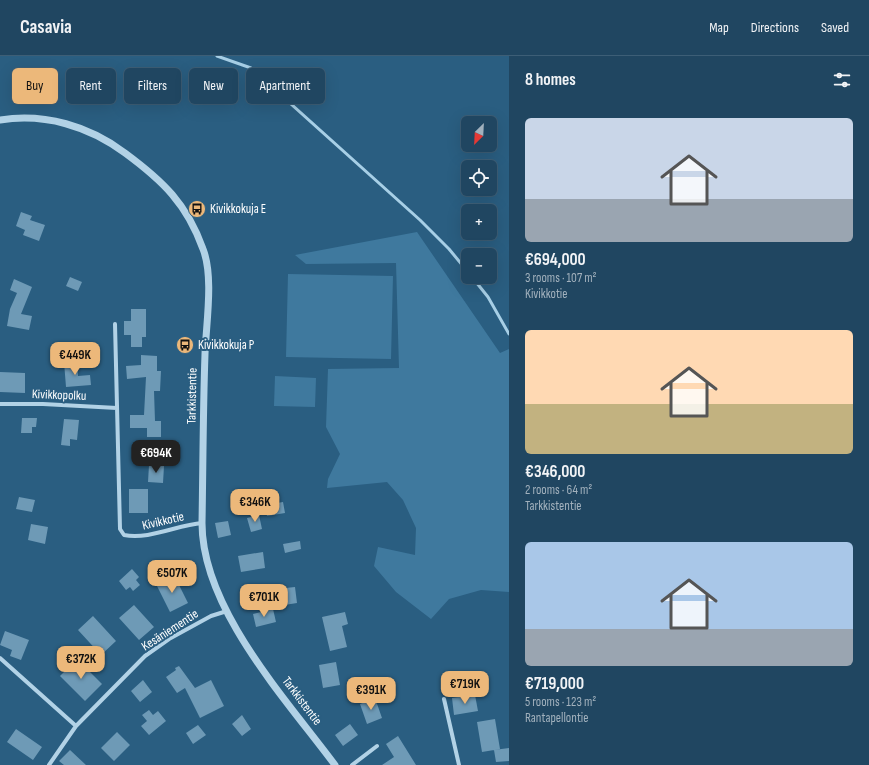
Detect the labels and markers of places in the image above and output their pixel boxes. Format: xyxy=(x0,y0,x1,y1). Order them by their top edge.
bus stop icon: Kivikkokuja E xyxy=(187,199,207,219)
place label: Kivikkokuja E xyxy=(210,201,266,217)
bus stop icon: Kivikkokuja P xyxy=(175,335,195,355)
place label: Kivikkokuja P xyxy=(198,337,255,353)
pin: €449K xyxy=(47,342,103,376)
pin: €694K xyxy=(128,440,184,474)
pin: €346K xyxy=(227,489,283,523)
pin: €507K xyxy=(144,560,200,594)
pin: €701K xyxy=(236,584,292,618)
pin: €372K xyxy=(53,646,109,680)
pin: €719K xyxy=(437,671,493,705)
pin: €391K xyxy=(343,677,399,711)

